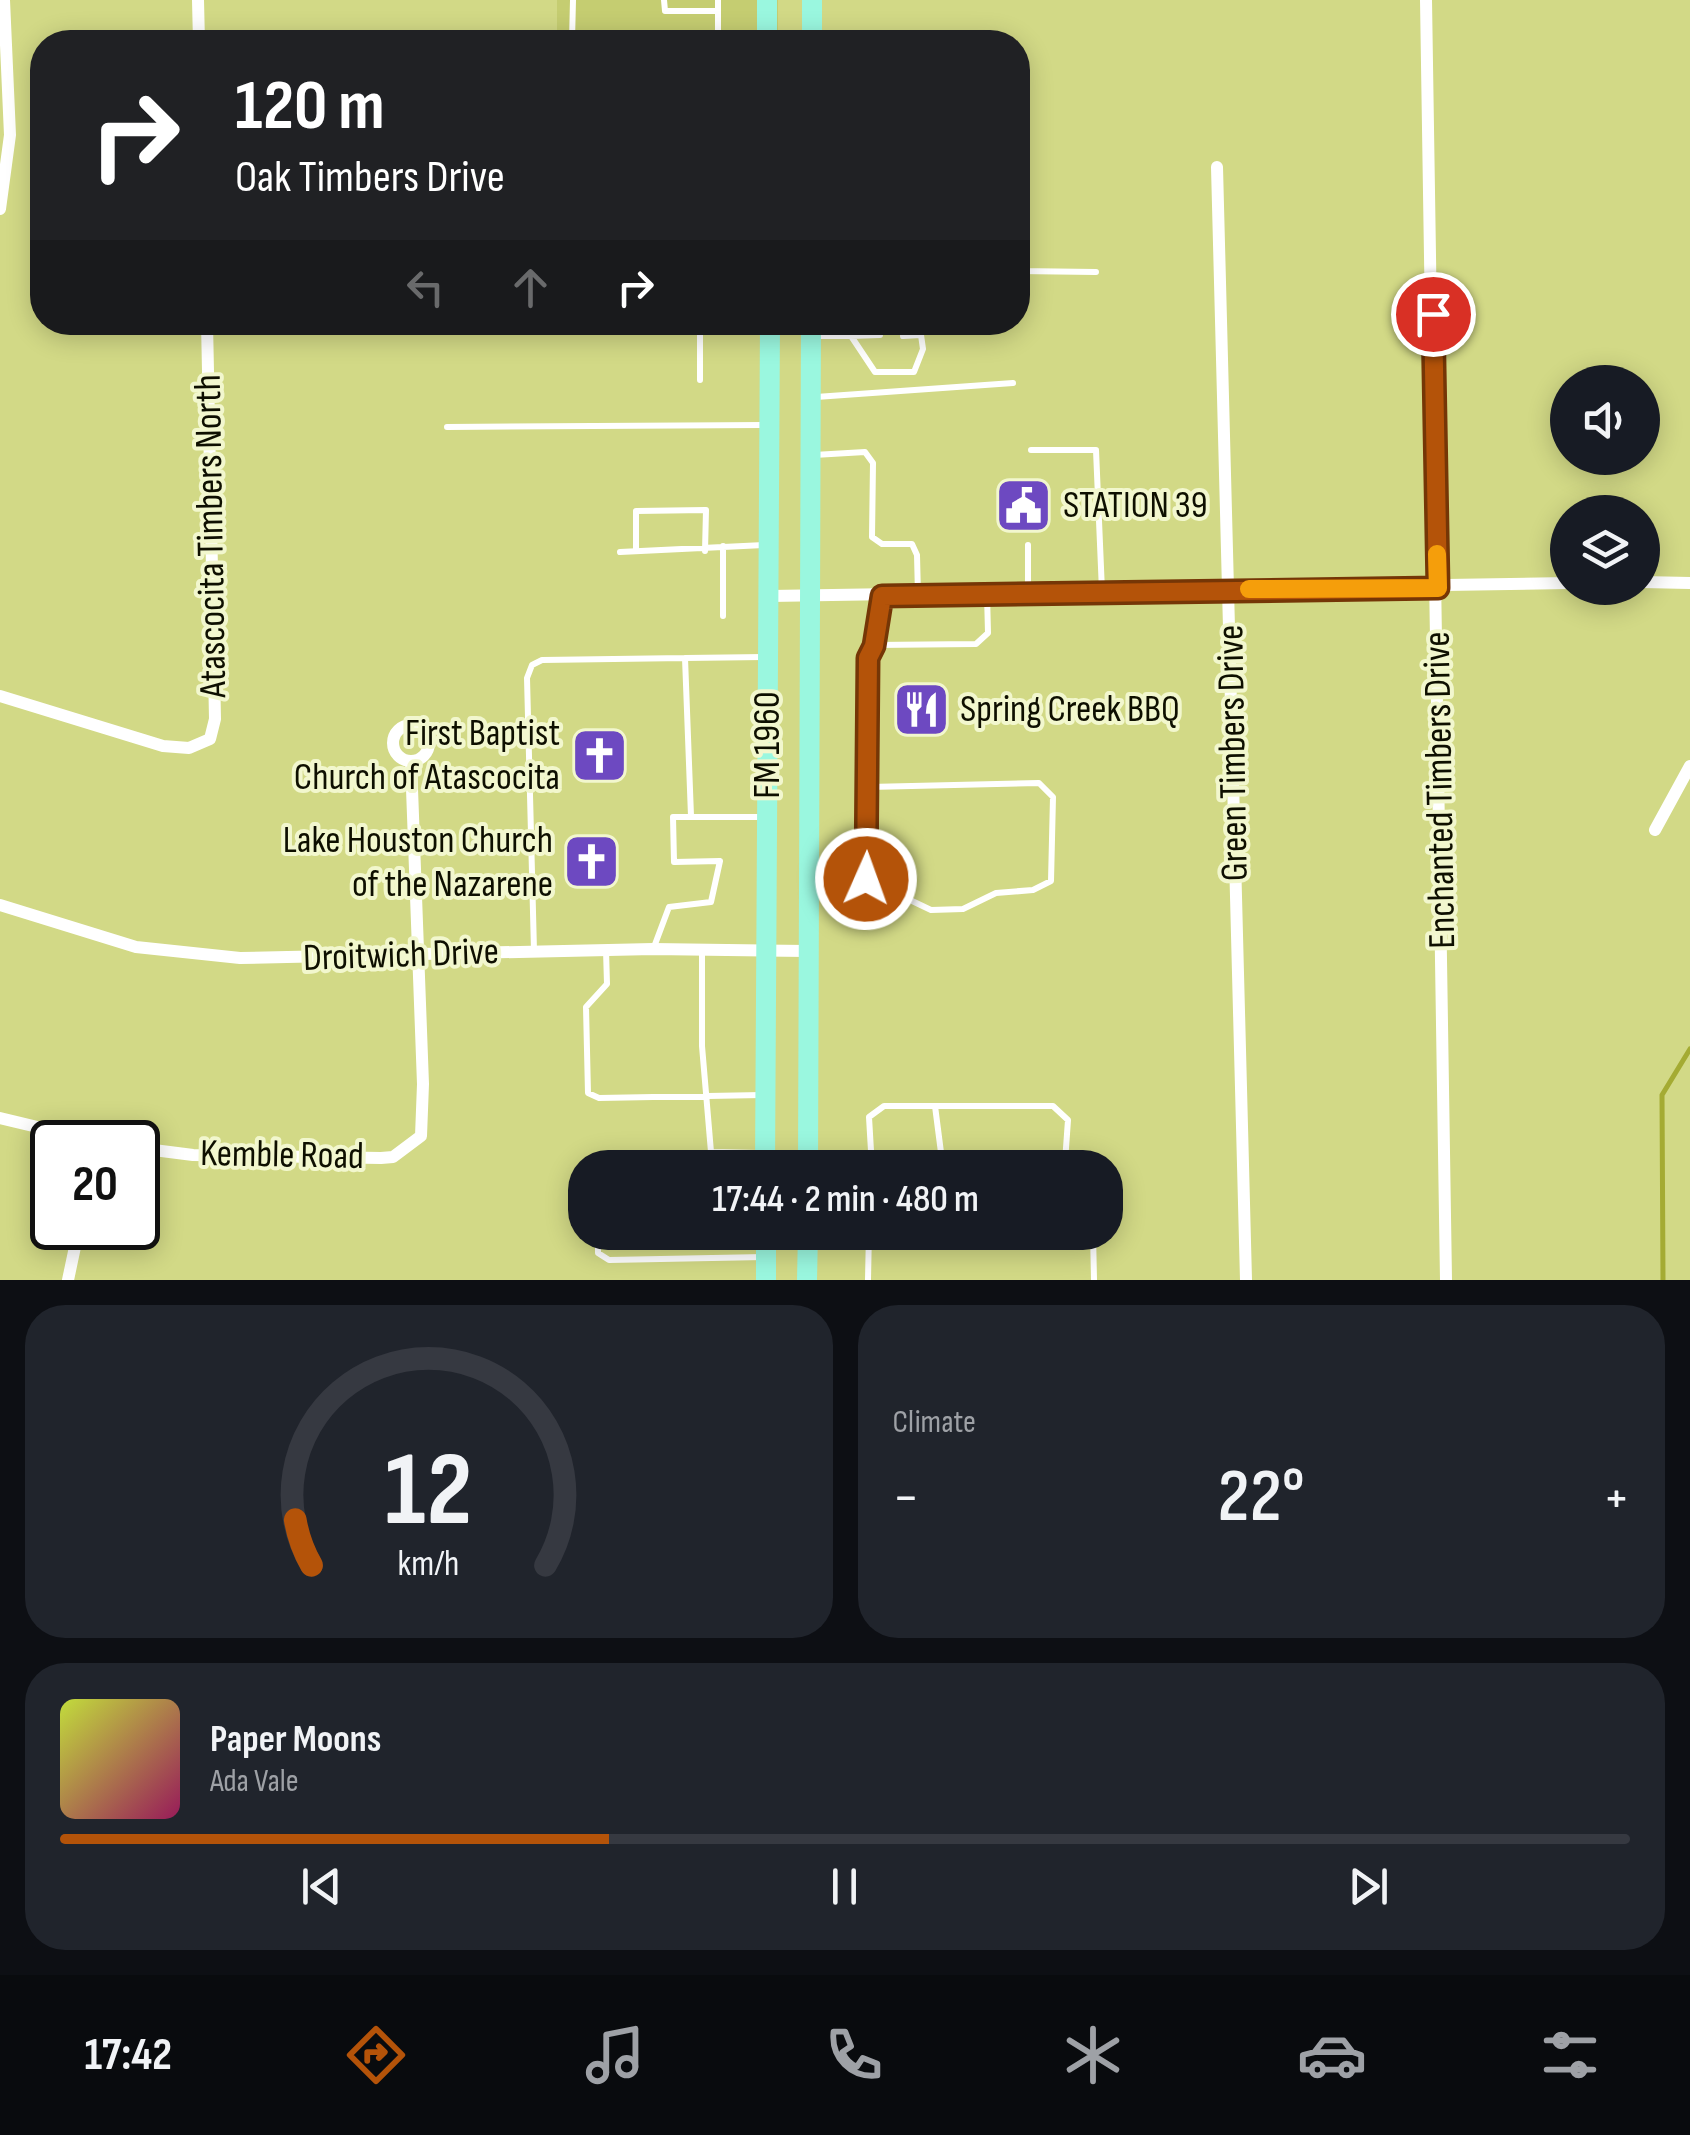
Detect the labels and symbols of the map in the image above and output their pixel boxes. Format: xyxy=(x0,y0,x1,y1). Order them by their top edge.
pin xyxy=(1391,272,1476,357)
street label: Atascocita Timbers North xyxy=(186,374,236,699)
public building icon: STATION 39 xyxy=(994,475,1054,535)
place label: STATION 39 xyxy=(1063,483,1208,528)
street label: Green Timbers Drive xyxy=(1208,624,1258,882)
street label: Enchanted Timbers Drive xyxy=(1415,631,1465,949)
restaurant icon: Spring Creek BBQ xyxy=(891,679,951,739)
place label: Spring Creek BBQ xyxy=(960,687,1180,732)
street label: FM 1960 xyxy=(745,691,790,799)
place label: First Baptist Church of Atascocita xyxy=(294,711,560,800)
church icon: First Baptist Church of Atascocita xyxy=(569,725,629,785)
place label: Lake Houston Church of the Nazarene xyxy=(283,818,553,907)
position arrow xyxy=(814,827,918,931)
church icon: Lake Houston Church of the Nazarene xyxy=(562,832,622,892)
street label: Droitwich Drive xyxy=(302,929,500,981)
speed limit sign: 20 xyxy=(30,1120,160,1250)
street label: Kemble Road xyxy=(200,1131,364,1179)

